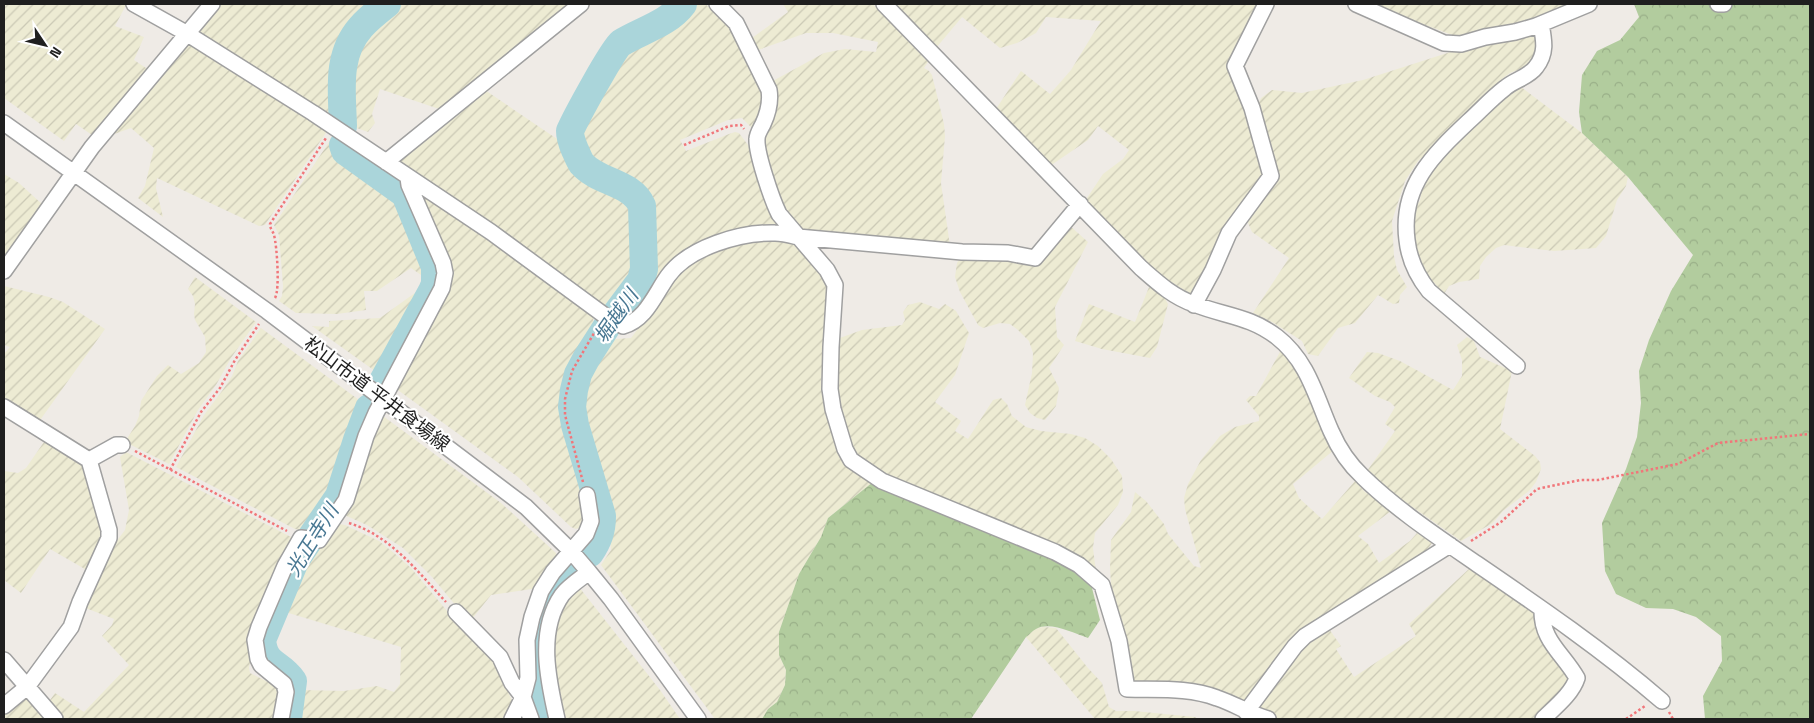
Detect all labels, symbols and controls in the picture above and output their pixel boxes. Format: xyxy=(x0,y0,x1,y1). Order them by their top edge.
north arrow xyxy=(20,20,70,70)
text: N xyxy=(46,43,66,61)
water label: 堀越川 xyxy=(588,282,645,348)
street label: 松山市道 平井食場線 xyxy=(299,331,455,457)
water label: 光正寺川 xyxy=(280,497,345,581)

